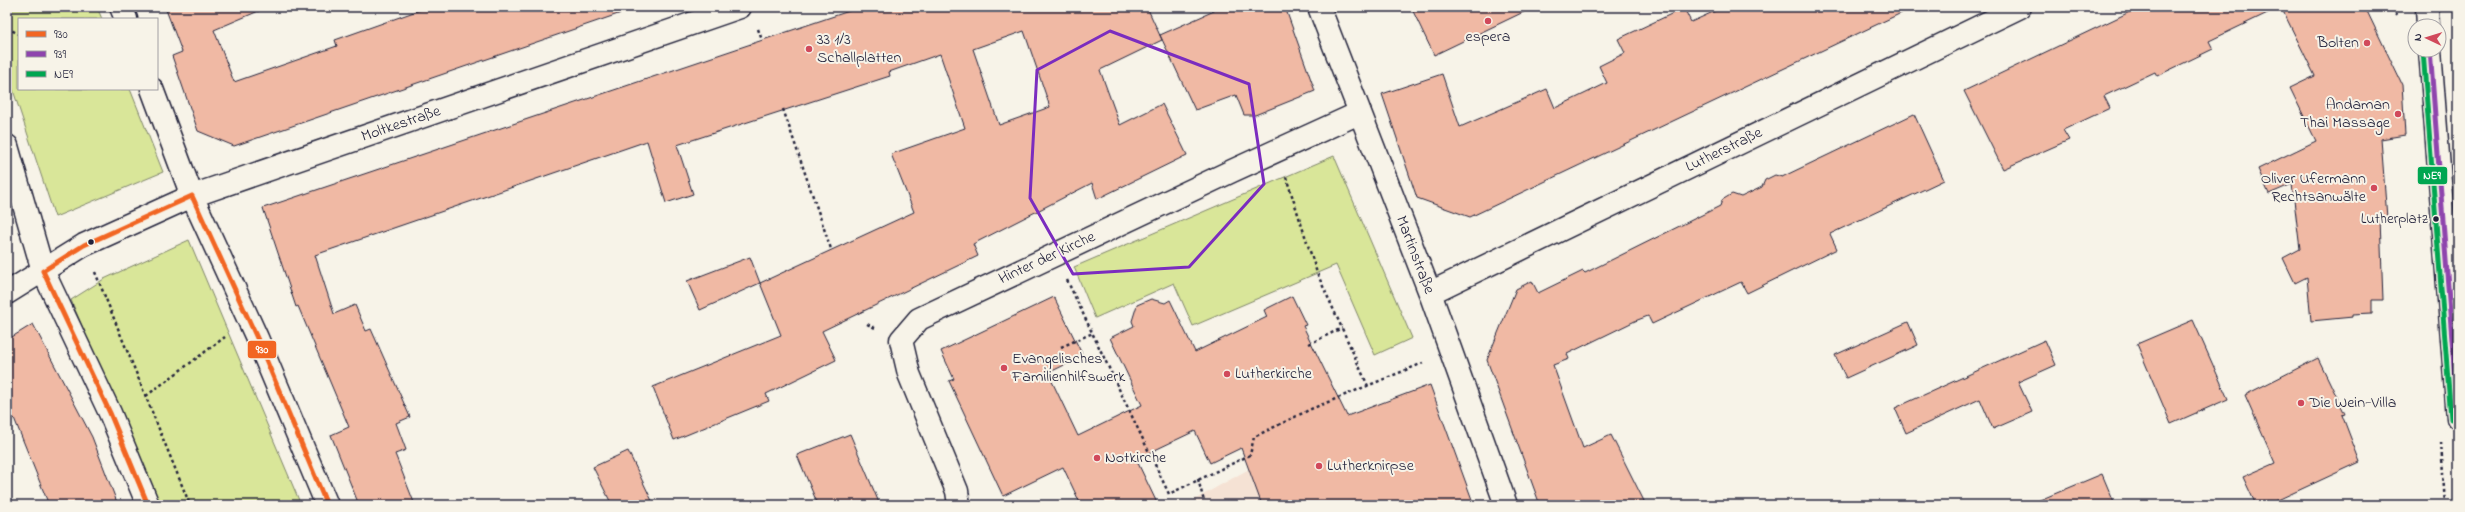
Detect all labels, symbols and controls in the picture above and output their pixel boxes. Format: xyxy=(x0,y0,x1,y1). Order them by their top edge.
marker: espera xyxy=(1483,16,1493,26)
legend xyxy=(18,18,158,90)
north arrow xyxy=(2407,18,2447,58)
place label: espera xyxy=(1466,25,1510,49)
text: 930 xyxy=(54,26,68,44)
place label: 33 1/3 Schallplatten xyxy=(817,28,901,70)
place label: Bolten xyxy=(2316,31,2359,55)
text: N xyxy=(2410,33,2426,42)
marker: Bolten xyxy=(2362,38,2372,48)
marker: 33 1/3 Schallplatten xyxy=(804,44,814,54)
text: 939 xyxy=(54,46,67,64)
text: NE9 xyxy=(54,66,73,84)
place label: Andaman Thai Massage xyxy=(2300,93,2391,135)
street label: Moltkestraße xyxy=(358,99,445,149)
marker: Andaman Thai Massage xyxy=(2393,109,2403,119)
street label: Lutherstraße xyxy=(1682,121,1767,179)
line badge: NE9 xyxy=(2417,166,2448,185)
place label: Oliver Ufermann Rechtsanwälte xyxy=(2261,167,2367,209)
text: NE9 xyxy=(2423,168,2441,184)
marker: Oliver Ufermann Rechtsanwälte xyxy=(2369,183,2379,193)
place label: Lutherplatz xyxy=(2361,208,2429,230)
street label: Martinstraße xyxy=(1389,212,1441,298)
marker: Lutherplatz xyxy=(2431,214,2441,224)
street label: Hinter der Kirche xyxy=(995,225,1100,291)
unlabelled marker xyxy=(86,237,96,247)
line badge: 930 xyxy=(247,340,277,359)
text: 930 xyxy=(255,342,269,358)
place label: Evangelisches Familienhilfswerk xyxy=(1011,347,1126,389)
place label: Lutherkirche xyxy=(1235,362,1313,386)
marker: Evangelisches Familienhilfswerk xyxy=(999,363,1009,373)
marker: Lutherkirche xyxy=(1222,369,1232,379)
place label: Die Wein-Villa xyxy=(2308,391,2396,415)
marker: Die Wein-Villa xyxy=(2296,398,2306,408)
place label: Notkirche xyxy=(1105,446,1167,470)
marker: Notkirche xyxy=(1092,453,1102,463)
place label: Lutherknirpse xyxy=(1327,454,1415,478)
marker: Lutherknirpse xyxy=(1314,461,1324,471)

